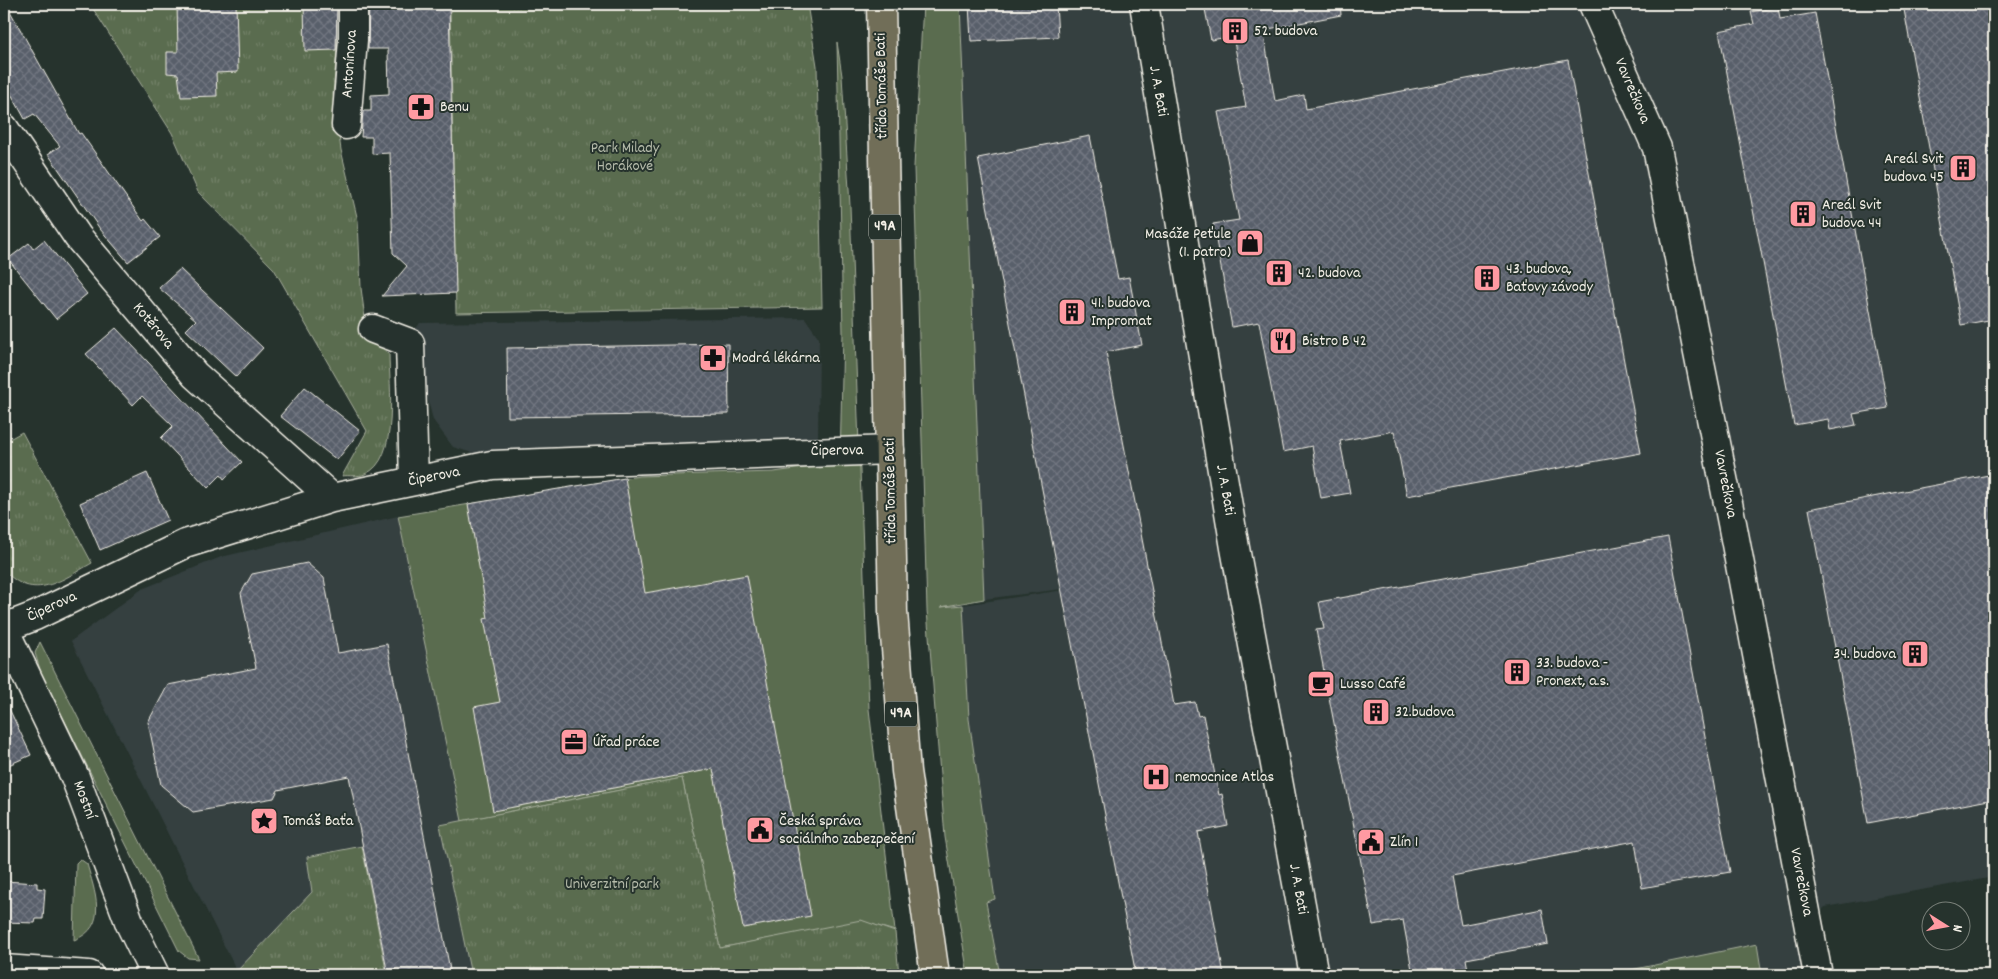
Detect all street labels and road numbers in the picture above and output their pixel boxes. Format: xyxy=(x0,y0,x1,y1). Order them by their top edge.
street label: Antonínova xyxy=(336,29,364,99)
street label: třída Tomáše Bati xyxy=(870,33,894,139)
street label: Vavrečkova xyxy=(1608,55,1656,128)
street label: J. A. Bati xyxy=(1142,64,1174,118)
road number: 49A xyxy=(869,214,901,240)
street label: Kotěrova xyxy=(127,298,180,355)
street label: třída Tomáše Bati xyxy=(879,438,903,544)
street label: Čiperova xyxy=(811,439,864,463)
street label: Vavrečkova xyxy=(1707,448,1743,521)
street label: Čiperova xyxy=(406,461,462,493)
street label: J. A. Bati xyxy=(1209,463,1241,517)
street label: Čiperova xyxy=(23,585,81,629)
road number: 49A xyxy=(885,702,917,726)
street label: Mostní xyxy=(66,777,102,824)
street label: Vavrečkova xyxy=(1783,846,1819,919)
street label: J. A. Bati xyxy=(1282,862,1314,916)

